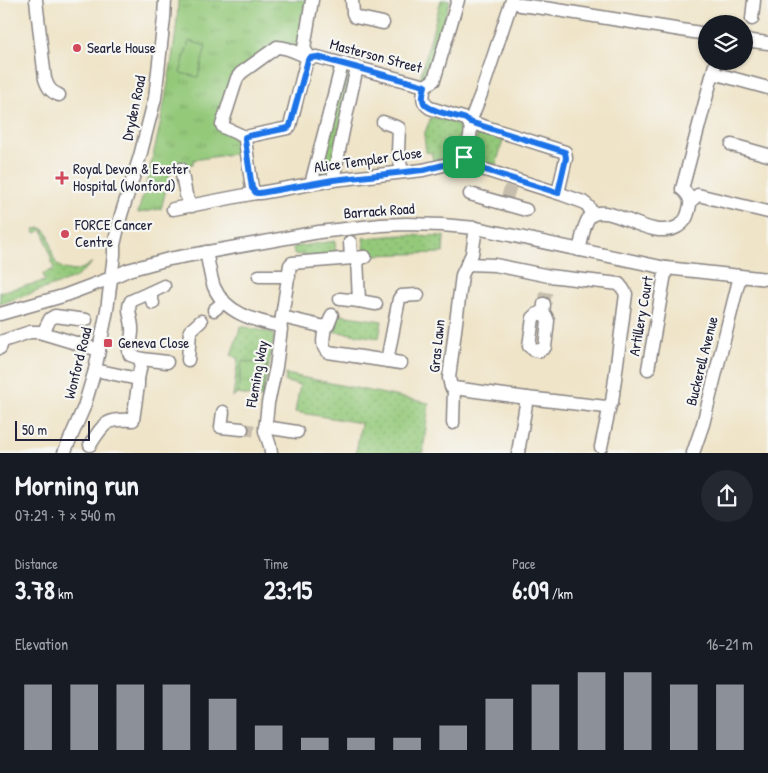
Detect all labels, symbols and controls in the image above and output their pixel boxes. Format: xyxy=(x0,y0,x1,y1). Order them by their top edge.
map controls xyxy=(698,15,753,70)
button: layers xyxy=(698,15,753,70)
street label: Masterson Street xyxy=(328,33,425,78)
place label: Searle House xyxy=(87,37,156,58)
marker: Searle House xyxy=(71,42,83,54)
street label: Dryden Road xyxy=(116,73,151,142)
pin xyxy=(443,136,485,178)
street label: Alice Templer Close xyxy=(313,142,423,177)
icon: arrive xyxy=(450,143,478,171)
place label: Royal Devon & Exeter Hospital (Wonford) xyxy=(73,158,189,196)
marker: Royal Devon & Exeter Hospital (Wonford) xyxy=(55,171,69,185)
street label: Barrack Road xyxy=(343,198,415,223)
place label: FORCE Cancer Centre xyxy=(74,214,153,252)
marker: FORCE Cancer Centre xyxy=(59,228,71,240)
street label: Artillery Court xyxy=(623,273,658,358)
street label: Buckerell Avenue xyxy=(680,314,723,408)
street label: Gras Lawn xyxy=(423,318,450,374)
street label: Wonford Road xyxy=(58,325,97,401)
place label: Geneva Close xyxy=(118,332,189,353)
marker: Geneva Close xyxy=(102,337,114,349)
street label: Fleming Way xyxy=(240,339,273,410)
scale bar xyxy=(15,418,90,441)
text: 50 m xyxy=(22,420,47,439)
text: Morning run xyxy=(15,466,139,504)
button: share xyxy=(701,470,753,522)
text: 07:29 · 7 × 540 m xyxy=(15,504,115,526)
text: Distance xyxy=(15,554,58,573)
text: Time xyxy=(264,554,288,573)
text: Pace xyxy=(512,554,536,573)
text: 3.78 xyxy=(15,573,55,607)
text: 23:15 xyxy=(264,573,312,607)
text: 6:09 xyxy=(512,573,548,607)
text: km xyxy=(55,584,73,603)
text: /km xyxy=(548,584,573,603)
text: Elevation xyxy=(15,633,68,655)
text: 16–21 m xyxy=(706,633,753,655)

